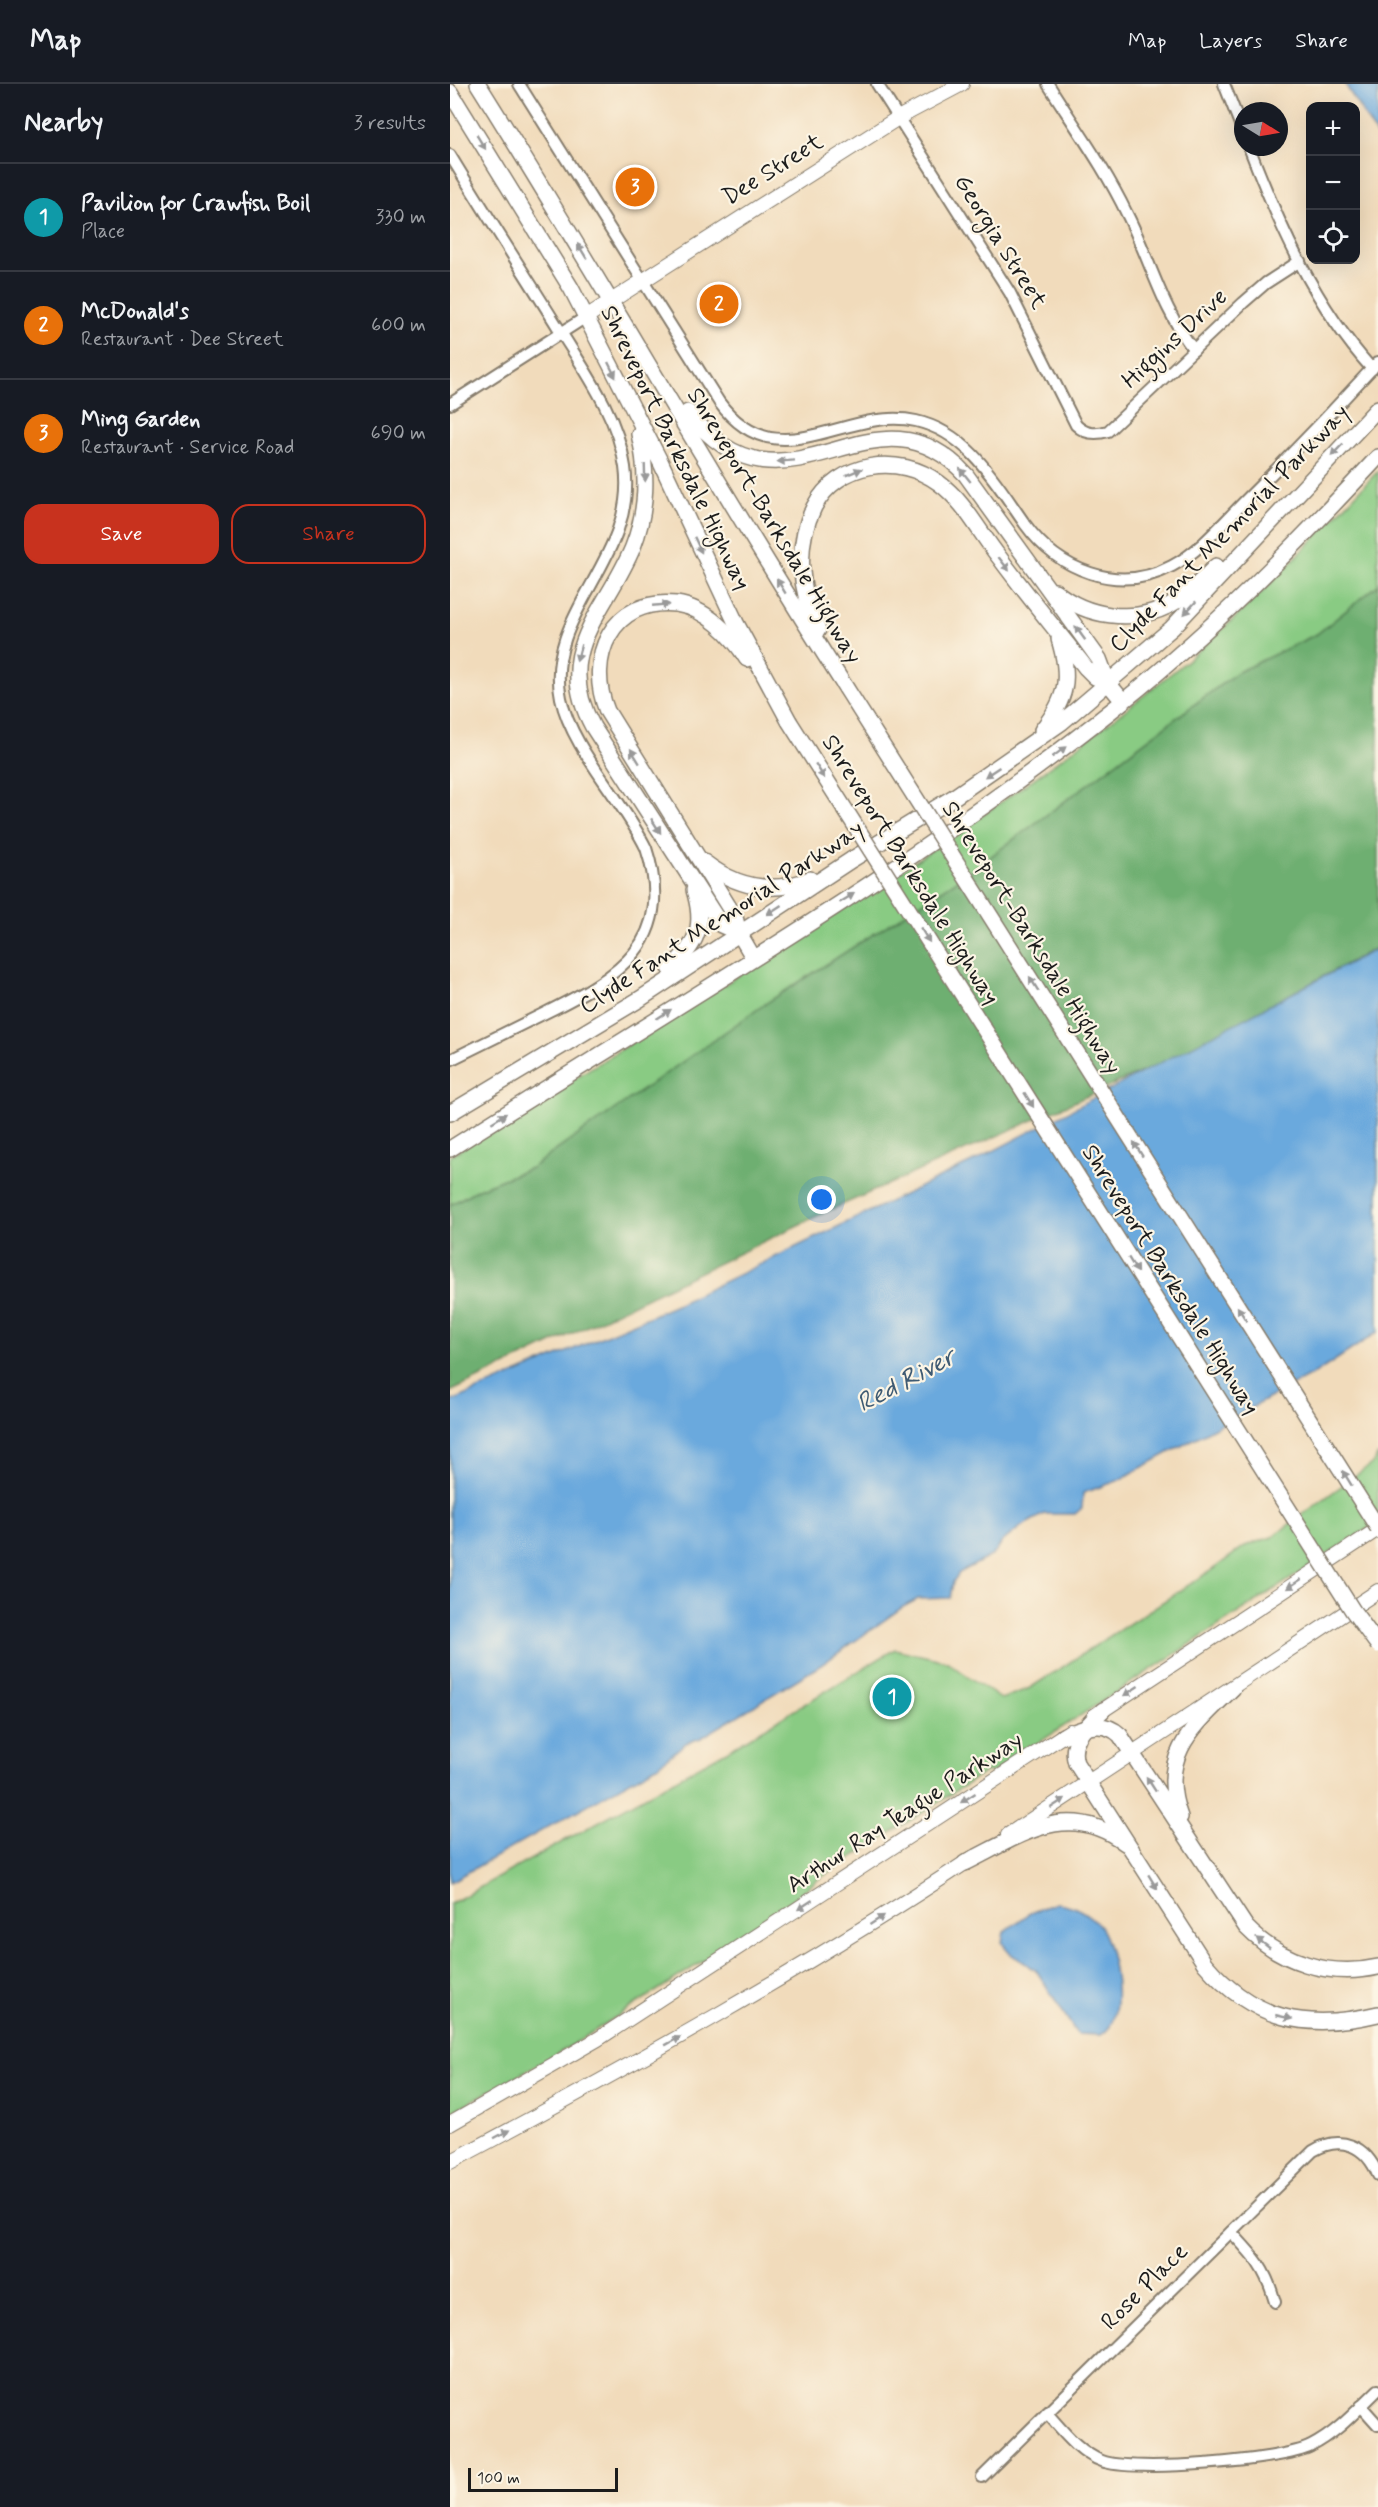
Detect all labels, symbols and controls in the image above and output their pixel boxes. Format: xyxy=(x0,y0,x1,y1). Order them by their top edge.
text: Map xyxy=(30,23,81,60)
text: Map xyxy=(1128,27,1166,55)
text: Layers xyxy=(1199,27,1262,55)
text: Share xyxy=(1295,27,1348,55)
north arrow xyxy=(1234,102,1288,156)
map controls xyxy=(1306,102,1360,264)
button: + xyxy=(1306,102,1360,156)
text: Nearby xyxy=(24,106,103,140)
text: 3 results xyxy=(354,110,426,137)
street label: Dee Street xyxy=(717,127,829,213)
one-way arrow xyxy=(476,134,487,150)
button: − xyxy=(1306,156,1360,210)
pin: 3 xyxy=(616,164,654,210)
street label: Georgia Street xyxy=(945,169,1054,316)
text: Pavilion for Crawfish Boil xyxy=(81,190,310,218)
text: 1 xyxy=(39,204,48,231)
text: 330 m xyxy=(375,204,426,231)
button: locate xyxy=(1306,210,1360,264)
text: Place xyxy=(81,218,125,245)
one-way arrow xyxy=(577,243,588,259)
pin: 2 xyxy=(700,282,738,326)
street label: Higgins Drive xyxy=(1115,282,1237,398)
text: McDonald's xyxy=(81,298,189,326)
street label: Shreveport Barksdale Highway xyxy=(591,301,758,596)
text: 2 xyxy=(39,312,48,339)
text: 600 m xyxy=(371,312,426,339)
text: Restaurant · Dee Street xyxy=(81,326,284,353)
one-way arrow xyxy=(607,362,617,379)
street label: Shreveport-Barksdale Highway xyxy=(677,382,869,671)
street label: Clyde Fant Memorial Parkway xyxy=(1103,398,1357,660)
text: Ming Garden xyxy=(81,406,200,434)
text: 3 xyxy=(39,420,48,447)
text: 690 m xyxy=(371,420,426,447)
text: Restaurant · Service Road xyxy=(81,434,295,461)
one-way arrow xyxy=(1330,442,1344,457)
one-way arrow xyxy=(776,456,795,466)
one-way arrow xyxy=(640,463,649,482)
one-way arrow xyxy=(845,467,863,477)
one-way arrow xyxy=(959,467,972,483)
button: Save xyxy=(24,504,219,564)
button: Share xyxy=(231,504,426,564)
one-way arrow xyxy=(694,536,703,553)
one-way arrow xyxy=(998,556,1010,572)
one-way arrow xyxy=(776,578,787,594)
one-way arrow xyxy=(651,600,670,610)
one-way arrow xyxy=(1184,600,1197,615)
one-way arrow xyxy=(1074,625,1086,641)
one-way arrow xyxy=(574,644,584,662)
street label: Shreveport Barksdale Highway xyxy=(812,729,1006,1012)
one-way arrow xyxy=(1051,746,1066,758)
one-way arrow xyxy=(630,748,641,764)
one-way arrow xyxy=(815,763,826,779)
one-way arrow xyxy=(984,766,1000,778)
street label: Shreveport-Barksdale Highway xyxy=(931,795,1128,1082)
street label: Clyde Fant Memorial Parkway xyxy=(574,814,870,1022)
one-way arrow xyxy=(651,818,662,834)
one-way arrow xyxy=(838,892,854,904)
one-way arrow xyxy=(766,904,782,915)
one-way arrow xyxy=(919,927,930,944)
one-way arrow xyxy=(1028,976,1039,992)
one-way arrow xyxy=(656,1008,672,1019)
one-way arrow xyxy=(1024,1092,1035,1108)
one-way arrow xyxy=(491,1112,507,1123)
street label: Shreveport Barksdale Highway xyxy=(1072,1139,1266,1422)
one-way arrow xyxy=(1133,1141,1144,1157)
your location xyxy=(807,1185,836,1214)
one-way arrow xyxy=(1128,1257,1139,1273)
one-way arrow xyxy=(1237,1306,1248,1322)
water label: Red River xyxy=(851,1339,964,1421)
one-way arrow xyxy=(1341,1470,1352,1486)
one-way arrow xyxy=(1286,1579,1302,1590)
pin: 1 xyxy=(872,1674,912,1720)
one-way arrow xyxy=(1123,1686,1139,1697)
street label: Arthur Ray Teague Parkway xyxy=(781,1725,1031,1904)
one-way arrow xyxy=(1146,1776,1157,1792)
one-way arrow xyxy=(960,1793,976,1804)
one-way arrow xyxy=(1050,1797,1066,1808)
one-way arrow xyxy=(1148,1873,1159,1890)
one-way arrow xyxy=(797,1899,813,1910)
one-way arrow xyxy=(869,1915,885,1926)
one-way arrow xyxy=(1255,1936,1271,1949)
one-way arrow xyxy=(1275,2013,1293,2023)
one-way arrow xyxy=(665,2036,682,2046)
one-way arrow xyxy=(493,2130,510,2139)
street label: Rose Place xyxy=(1095,2237,1195,2337)
scale bar xyxy=(468,2465,618,2492)
text: 100 m xyxy=(477,2468,520,2489)

